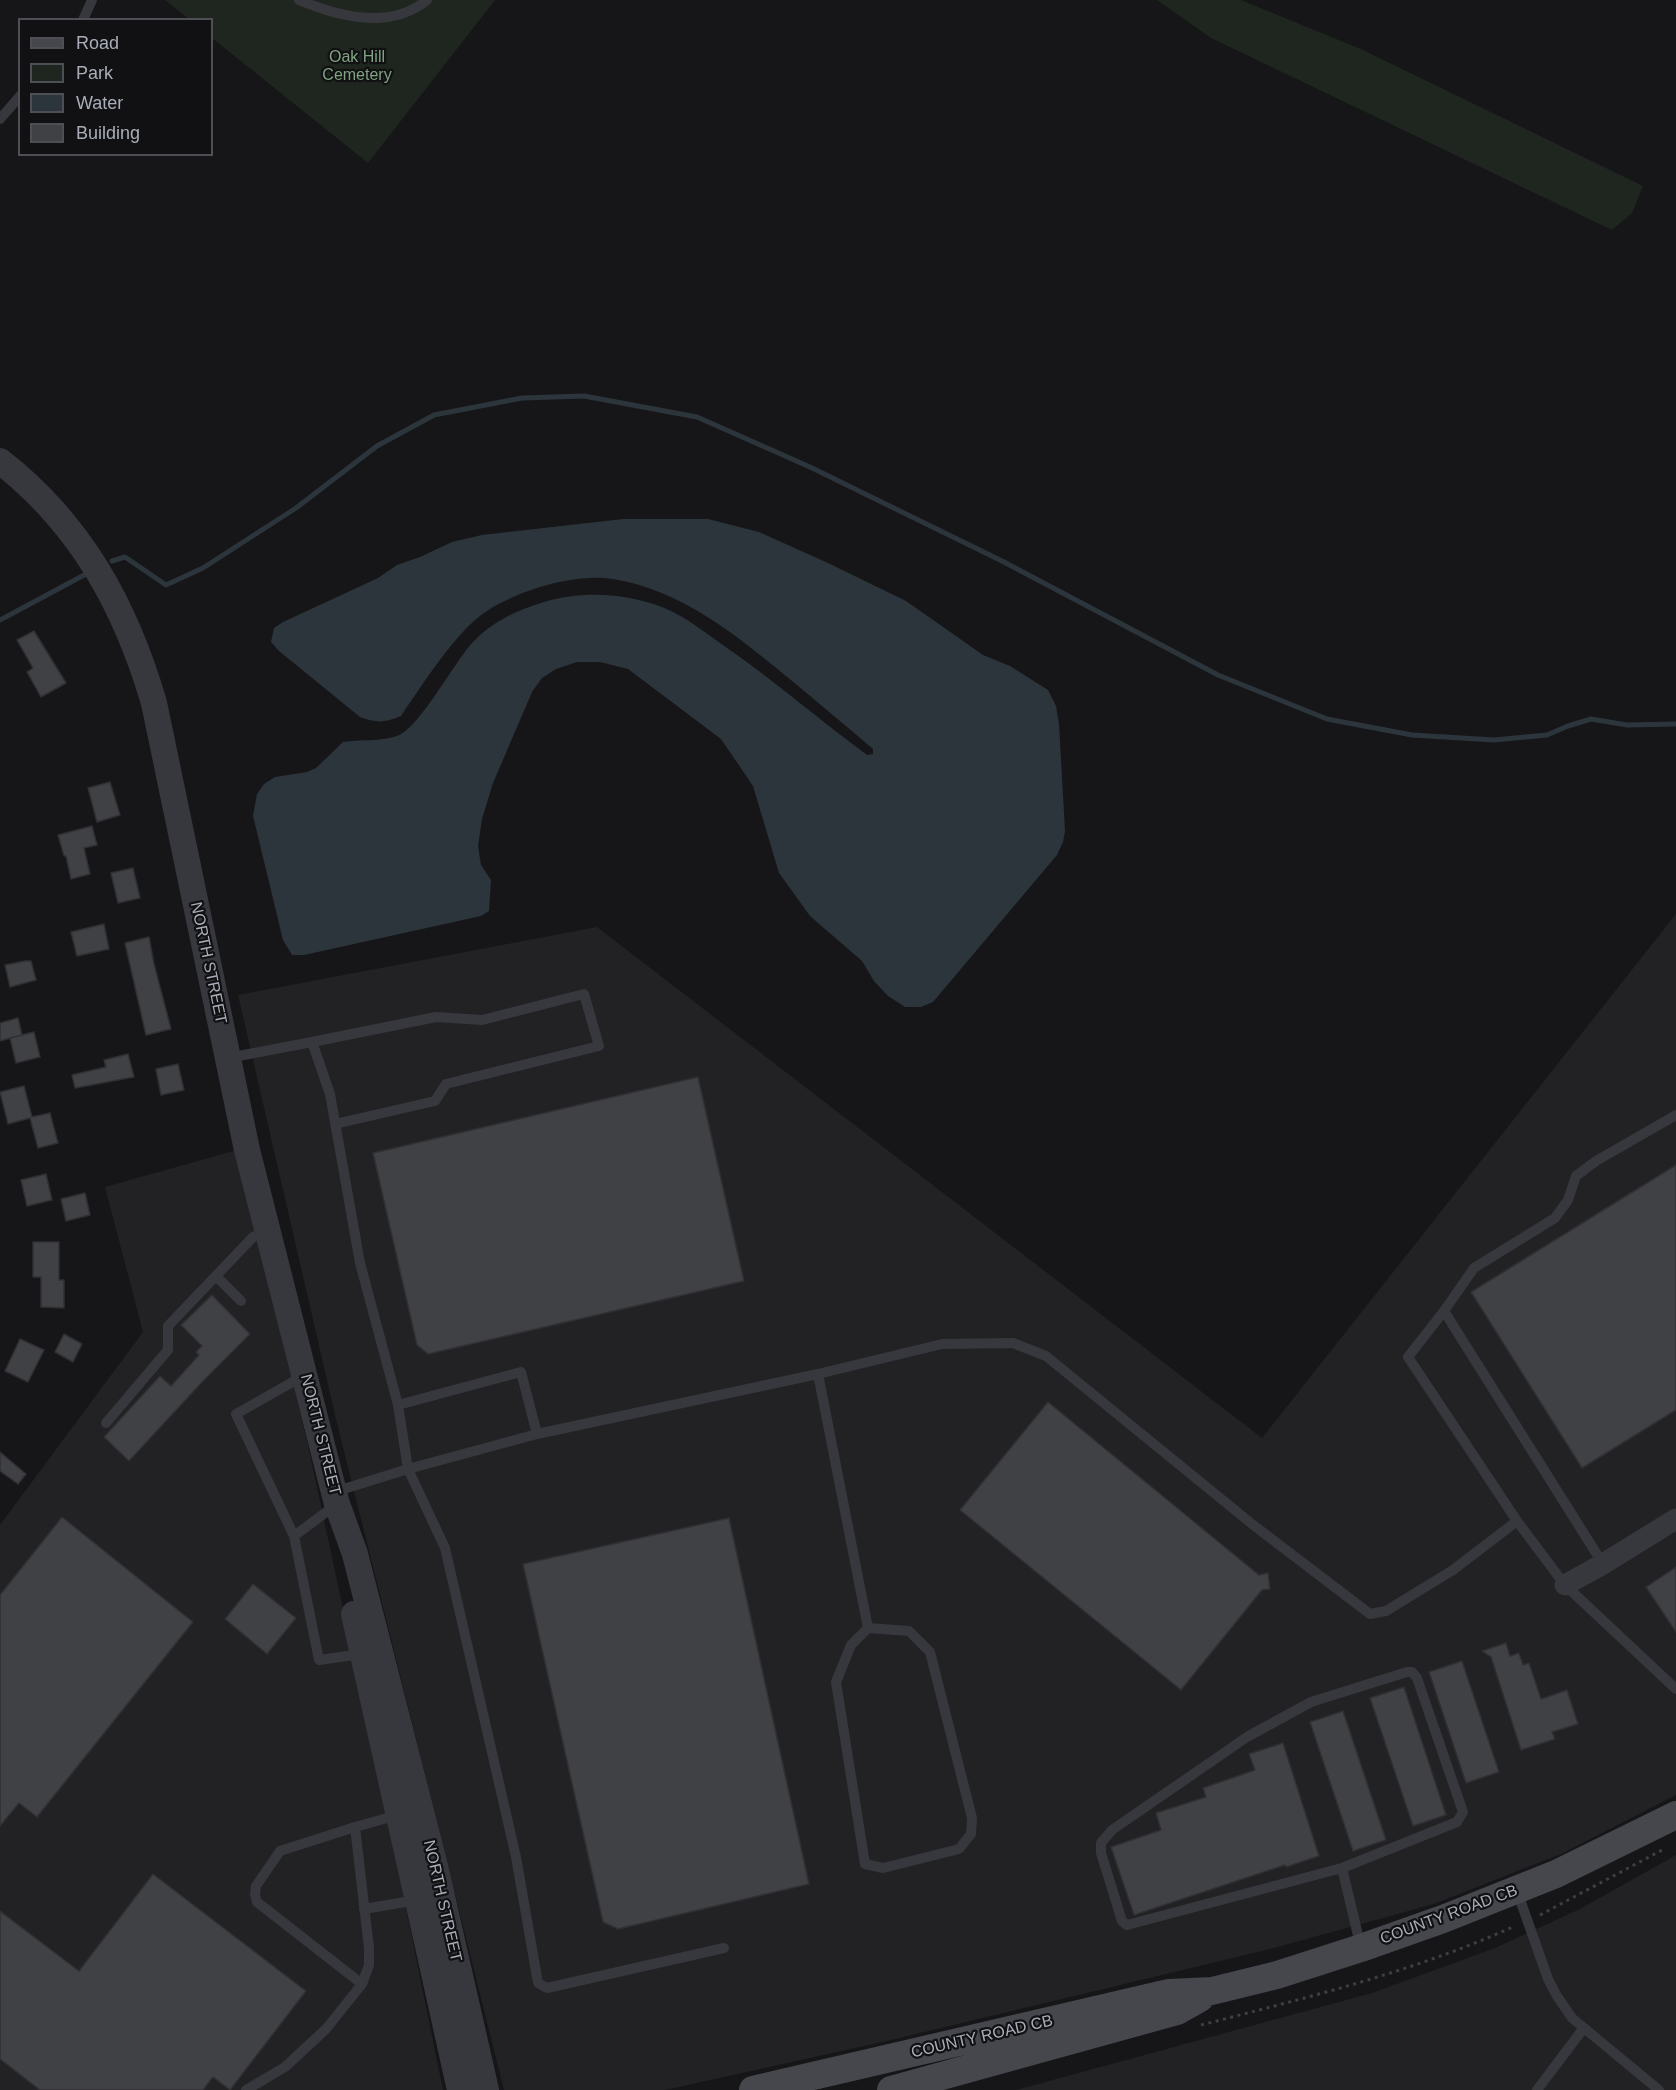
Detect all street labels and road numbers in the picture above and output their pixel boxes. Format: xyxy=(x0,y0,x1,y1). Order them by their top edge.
street label: NORTH STREET xyxy=(186,900,230,1026)
street label: NORTH STREET xyxy=(296,1372,344,1498)
street label: NORTH STREET xyxy=(419,1838,465,1964)
street label: COUNTY ROAD CB xyxy=(1378,1881,1520,1949)
street label: COUNTY ROAD CB xyxy=(909,2011,1055,2063)

